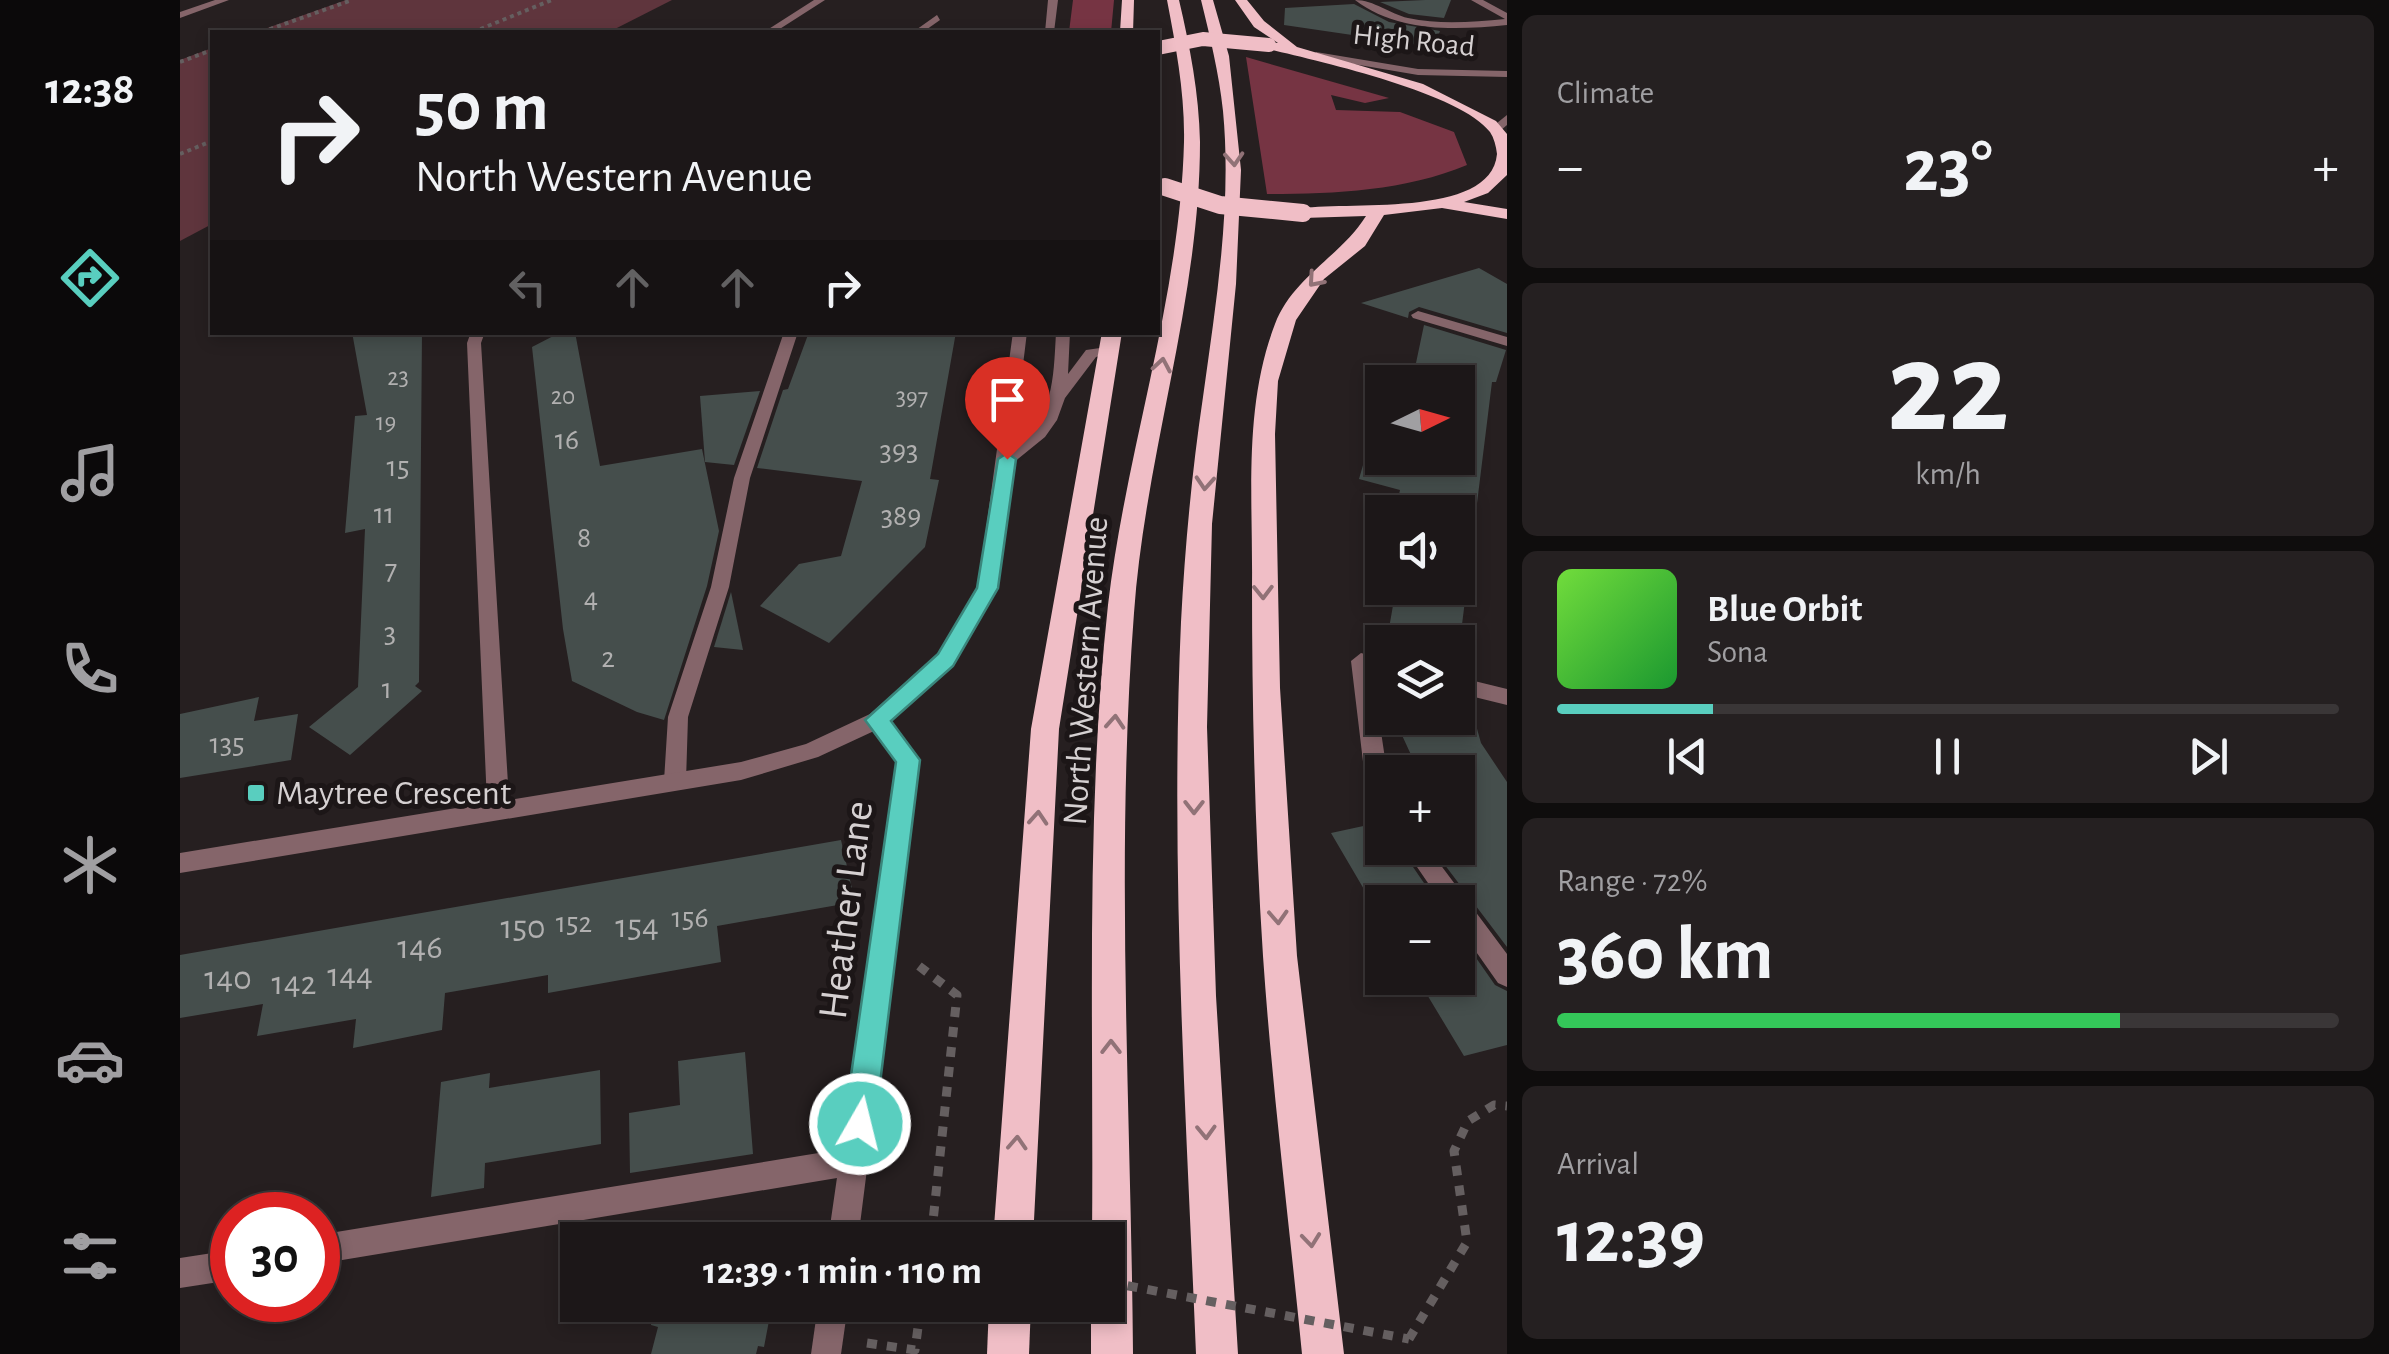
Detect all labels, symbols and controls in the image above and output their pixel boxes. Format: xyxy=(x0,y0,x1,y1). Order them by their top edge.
street label: High Road xyxy=(1351,20,1477,62)
text: 12:38 xyxy=(45,67,135,112)
icon: right xyxy=(250,70,380,200)
text: 50 m xyxy=(415,73,549,143)
text: Climate xyxy=(1557,77,1654,109)
text: 23° xyxy=(1903,130,1993,205)
text: − xyxy=(1557,140,1583,195)
text: + xyxy=(2313,140,2339,195)
one-way arrow xyxy=(1223,152,1245,168)
text: North Western Avenue xyxy=(415,155,813,200)
icon: directions xyxy=(55,243,125,313)
icon: left xyxy=(500,260,555,315)
icon: ahead xyxy=(605,260,660,315)
icon: ahead xyxy=(710,260,765,315)
icon: right xyxy=(815,260,870,315)
one-way arrow xyxy=(1309,269,1327,287)
text: 22 xyxy=(1887,325,2009,455)
pin xyxy=(965,357,1050,460)
one-way arrow xyxy=(1151,357,1172,373)
house number: 23 xyxy=(387,365,409,390)
north arrow xyxy=(1365,365,1475,475)
map controls xyxy=(1365,365,1475,995)
icon: arrive xyxy=(980,372,1035,427)
house number: 20 xyxy=(551,384,575,409)
house number: 397 xyxy=(896,385,928,410)
house number: 19 xyxy=(376,410,396,435)
house number: 16 xyxy=(555,425,579,455)
house number: 393 xyxy=(880,436,918,466)
icon: music xyxy=(55,438,125,508)
house number: 15 xyxy=(387,452,409,482)
text: km/h xyxy=(1915,458,1981,490)
one-way arrow xyxy=(1194,475,1216,491)
button: sound xyxy=(1365,495,1475,605)
house number: 11 xyxy=(374,499,394,529)
house number: 389 xyxy=(881,501,921,531)
street label: North Western Avenue xyxy=(1058,516,1114,826)
house number: 8 xyxy=(577,523,591,553)
house number: 7 xyxy=(385,555,397,585)
house number: 4 xyxy=(584,583,598,613)
one-way arrow xyxy=(1253,585,1274,601)
text: Blue Orbit xyxy=(1707,591,1862,629)
house number: 3 xyxy=(384,618,396,648)
button: layers xyxy=(1365,625,1475,735)
icon: phone xyxy=(55,634,125,704)
text: Sona xyxy=(1707,636,1768,668)
house number: 2 xyxy=(601,643,615,673)
house number: 1 xyxy=(382,674,392,704)
one-way arrow xyxy=(1104,713,1125,729)
house number: 135 xyxy=(209,729,245,759)
icon: previous xyxy=(1660,729,1715,784)
icon: pause xyxy=(1920,729,1975,784)
icon: next xyxy=(2181,729,2236,784)
button: + xyxy=(1365,755,1475,865)
place label: Maytree Crescent xyxy=(276,776,511,811)
marker: Maytree Crescent xyxy=(245,782,267,804)
street label: Heather Lane xyxy=(812,799,880,1021)
one-way arrow xyxy=(1183,800,1205,816)
one-way arrow xyxy=(1027,810,1048,826)
icon: climate xyxy=(55,830,125,900)
text: Range · 72% xyxy=(1557,865,1708,897)
button: − xyxy=(1365,885,1475,995)
house number: 156 xyxy=(672,903,708,933)
house number: 152 xyxy=(556,908,592,938)
house number: 154 xyxy=(615,909,659,944)
house number: 150 xyxy=(500,910,546,945)
one-way arrow xyxy=(1267,910,1288,926)
text: 360 km xyxy=(1557,918,1774,993)
house number: 146 xyxy=(397,930,443,965)
house number: 144 xyxy=(327,958,373,993)
house number: 140 xyxy=(204,961,252,996)
house number: 142 xyxy=(272,966,316,1001)
icon: car xyxy=(55,1025,125,1095)
one-way arrow xyxy=(1100,1038,1122,1054)
position arrow xyxy=(808,1072,912,1176)
one-way arrow xyxy=(1195,1124,1216,1140)
one-way arrow xyxy=(1006,1134,1027,1150)
text: Arrival xyxy=(1557,1148,1639,1180)
speed limit sign: 30 xyxy=(210,1192,340,1322)
text: 12:39 xyxy=(1557,1201,1705,1276)
icon: filters xyxy=(55,1221,125,1291)
one-way arrow xyxy=(1300,1233,1321,1249)
text: 12:39 · 1 min · 110 m xyxy=(703,1253,982,1291)

